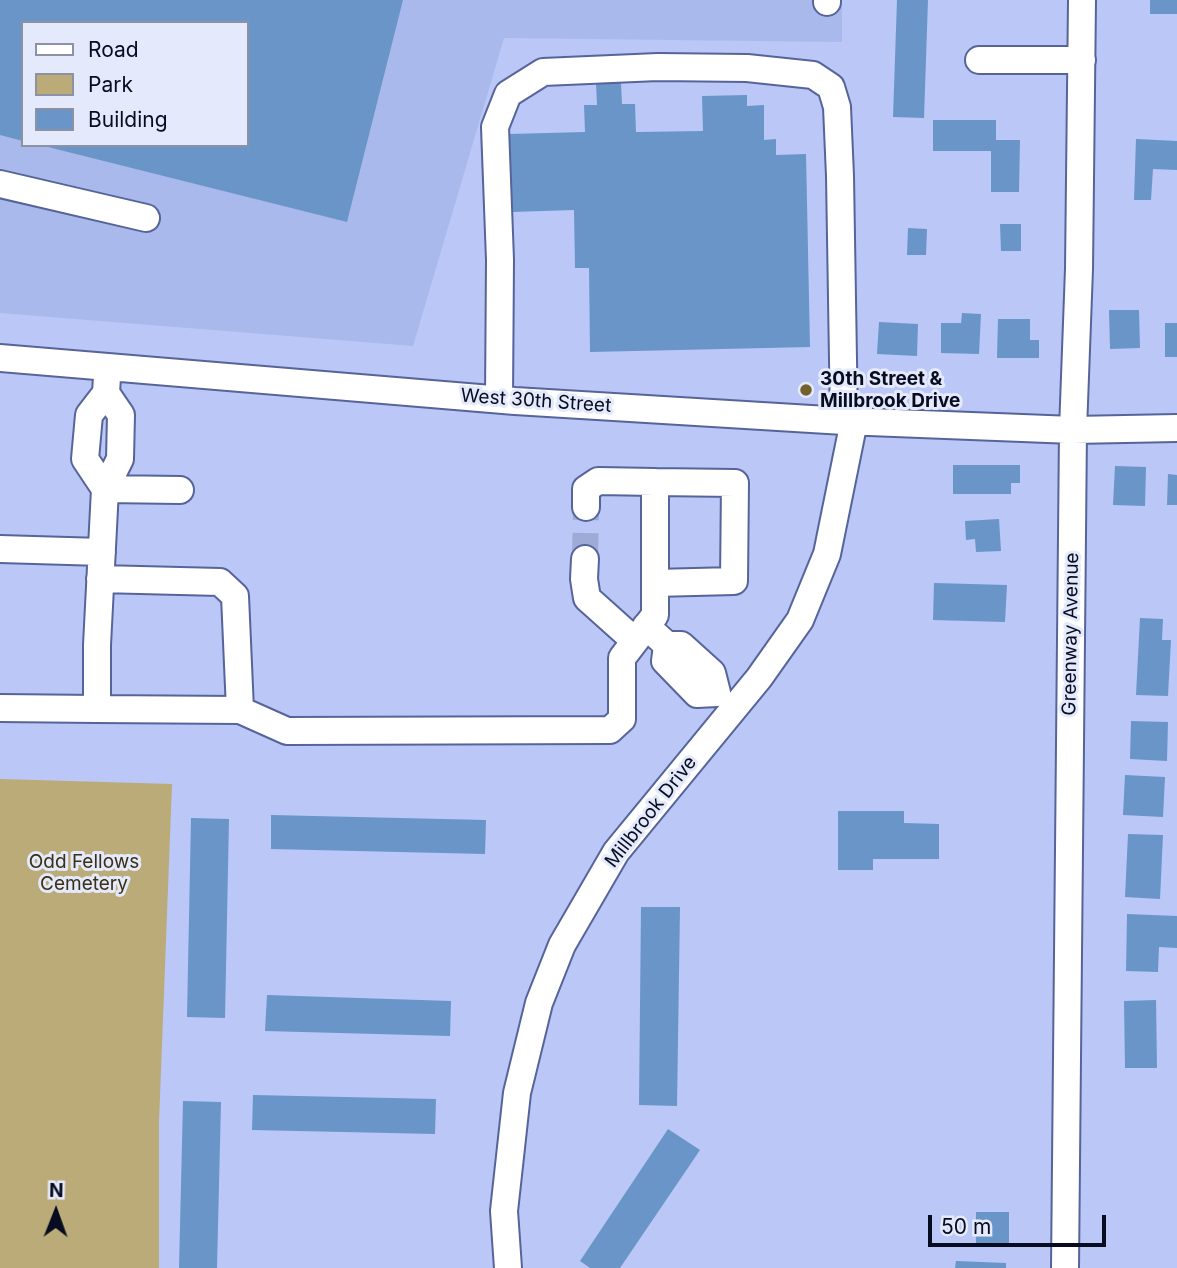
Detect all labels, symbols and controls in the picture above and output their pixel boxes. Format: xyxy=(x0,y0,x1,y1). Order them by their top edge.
legend xyxy=(21,21,248,147)
text: Road xyxy=(88,37,139,62)
text: Park xyxy=(88,72,133,97)
text: Building xyxy=(88,107,168,132)
place label: 30th Street & Millbrook Drive xyxy=(820,368,960,412)
marker: 30th Street & Millbrook Drive xyxy=(798,382,814,398)
street label: West 30th Street xyxy=(460,384,612,418)
street label: Greenway Avenue xyxy=(1058,552,1084,716)
street label: Millbrook Drive xyxy=(600,752,702,872)
park label: Odd Fellows Cemetery xyxy=(29,851,139,895)
north arrow xyxy=(21,1177,91,1247)
text: N xyxy=(49,1179,64,1202)
scale bar xyxy=(932,1202,1110,1246)
text: 50 m xyxy=(941,1214,991,1239)

